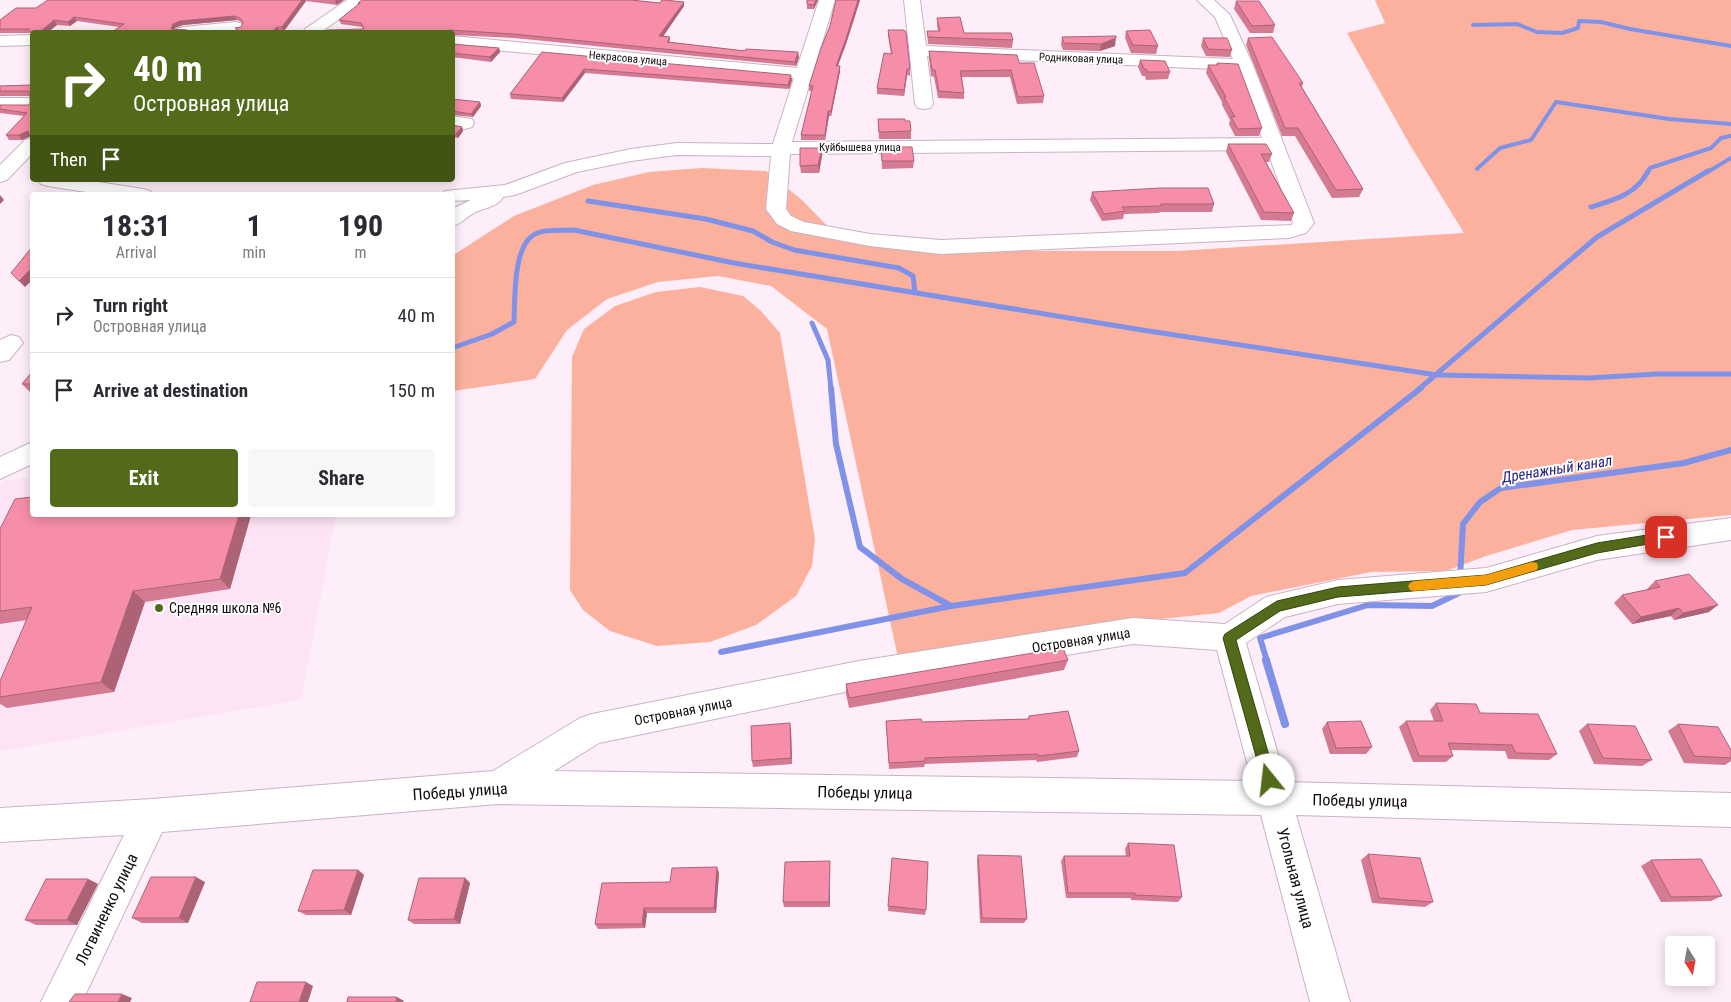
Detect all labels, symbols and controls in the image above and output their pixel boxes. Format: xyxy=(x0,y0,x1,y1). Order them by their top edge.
text: 40 m xyxy=(133,49,202,90)
street label: Некрасова улица xyxy=(588,49,668,68)
icon: right xyxy=(50,50,115,115)
street label: Родниковая улица xyxy=(1039,51,1123,66)
text: Островная улица xyxy=(133,91,289,116)
street label: Куйбышева улица xyxy=(819,141,901,154)
icon: arrive xyxy=(97,145,125,173)
text: Then xyxy=(50,148,87,171)
text: 18:31 xyxy=(102,208,171,243)
text: 1 xyxy=(247,208,262,243)
text: 190 xyxy=(338,208,383,243)
text: Arrival xyxy=(116,243,157,262)
text: min xyxy=(242,243,266,262)
text: m xyxy=(354,243,366,262)
text: Turn right xyxy=(93,294,168,317)
icon: right xyxy=(50,301,78,329)
text: 40 m xyxy=(398,304,435,327)
text: Островная улица xyxy=(93,317,207,336)
icon: arrive xyxy=(50,376,78,404)
text: Arrive at destination xyxy=(93,379,248,402)
text: 150 m xyxy=(388,379,435,402)
button: Exit xyxy=(50,449,238,507)
button: Share xyxy=(248,449,435,507)
water label: Дренажный канал xyxy=(1500,451,1614,487)
pin xyxy=(1645,516,1687,558)
icon: arrive xyxy=(1652,523,1680,551)
place label: Средняя школа №6 xyxy=(169,600,282,616)
marker: Средняя школа №6 xyxy=(153,602,165,614)
street label: Островная улица xyxy=(1031,624,1131,656)
street label: Островная улица xyxy=(633,694,733,728)
position arrow xyxy=(1242,753,1294,805)
street label: Победы улица xyxy=(412,779,508,804)
street label: Победы улица xyxy=(817,782,913,803)
street label: Победы улица xyxy=(1312,790,1408,811)
street label: Угольная улица xyxy=(1273,826,1318,931)
street label: Логвиненко улица xyxy=(71,850,142,968)
north arrow xyxy=(1665,936,1715,986)
map controls xyxy=(1665,936,1715,986)

